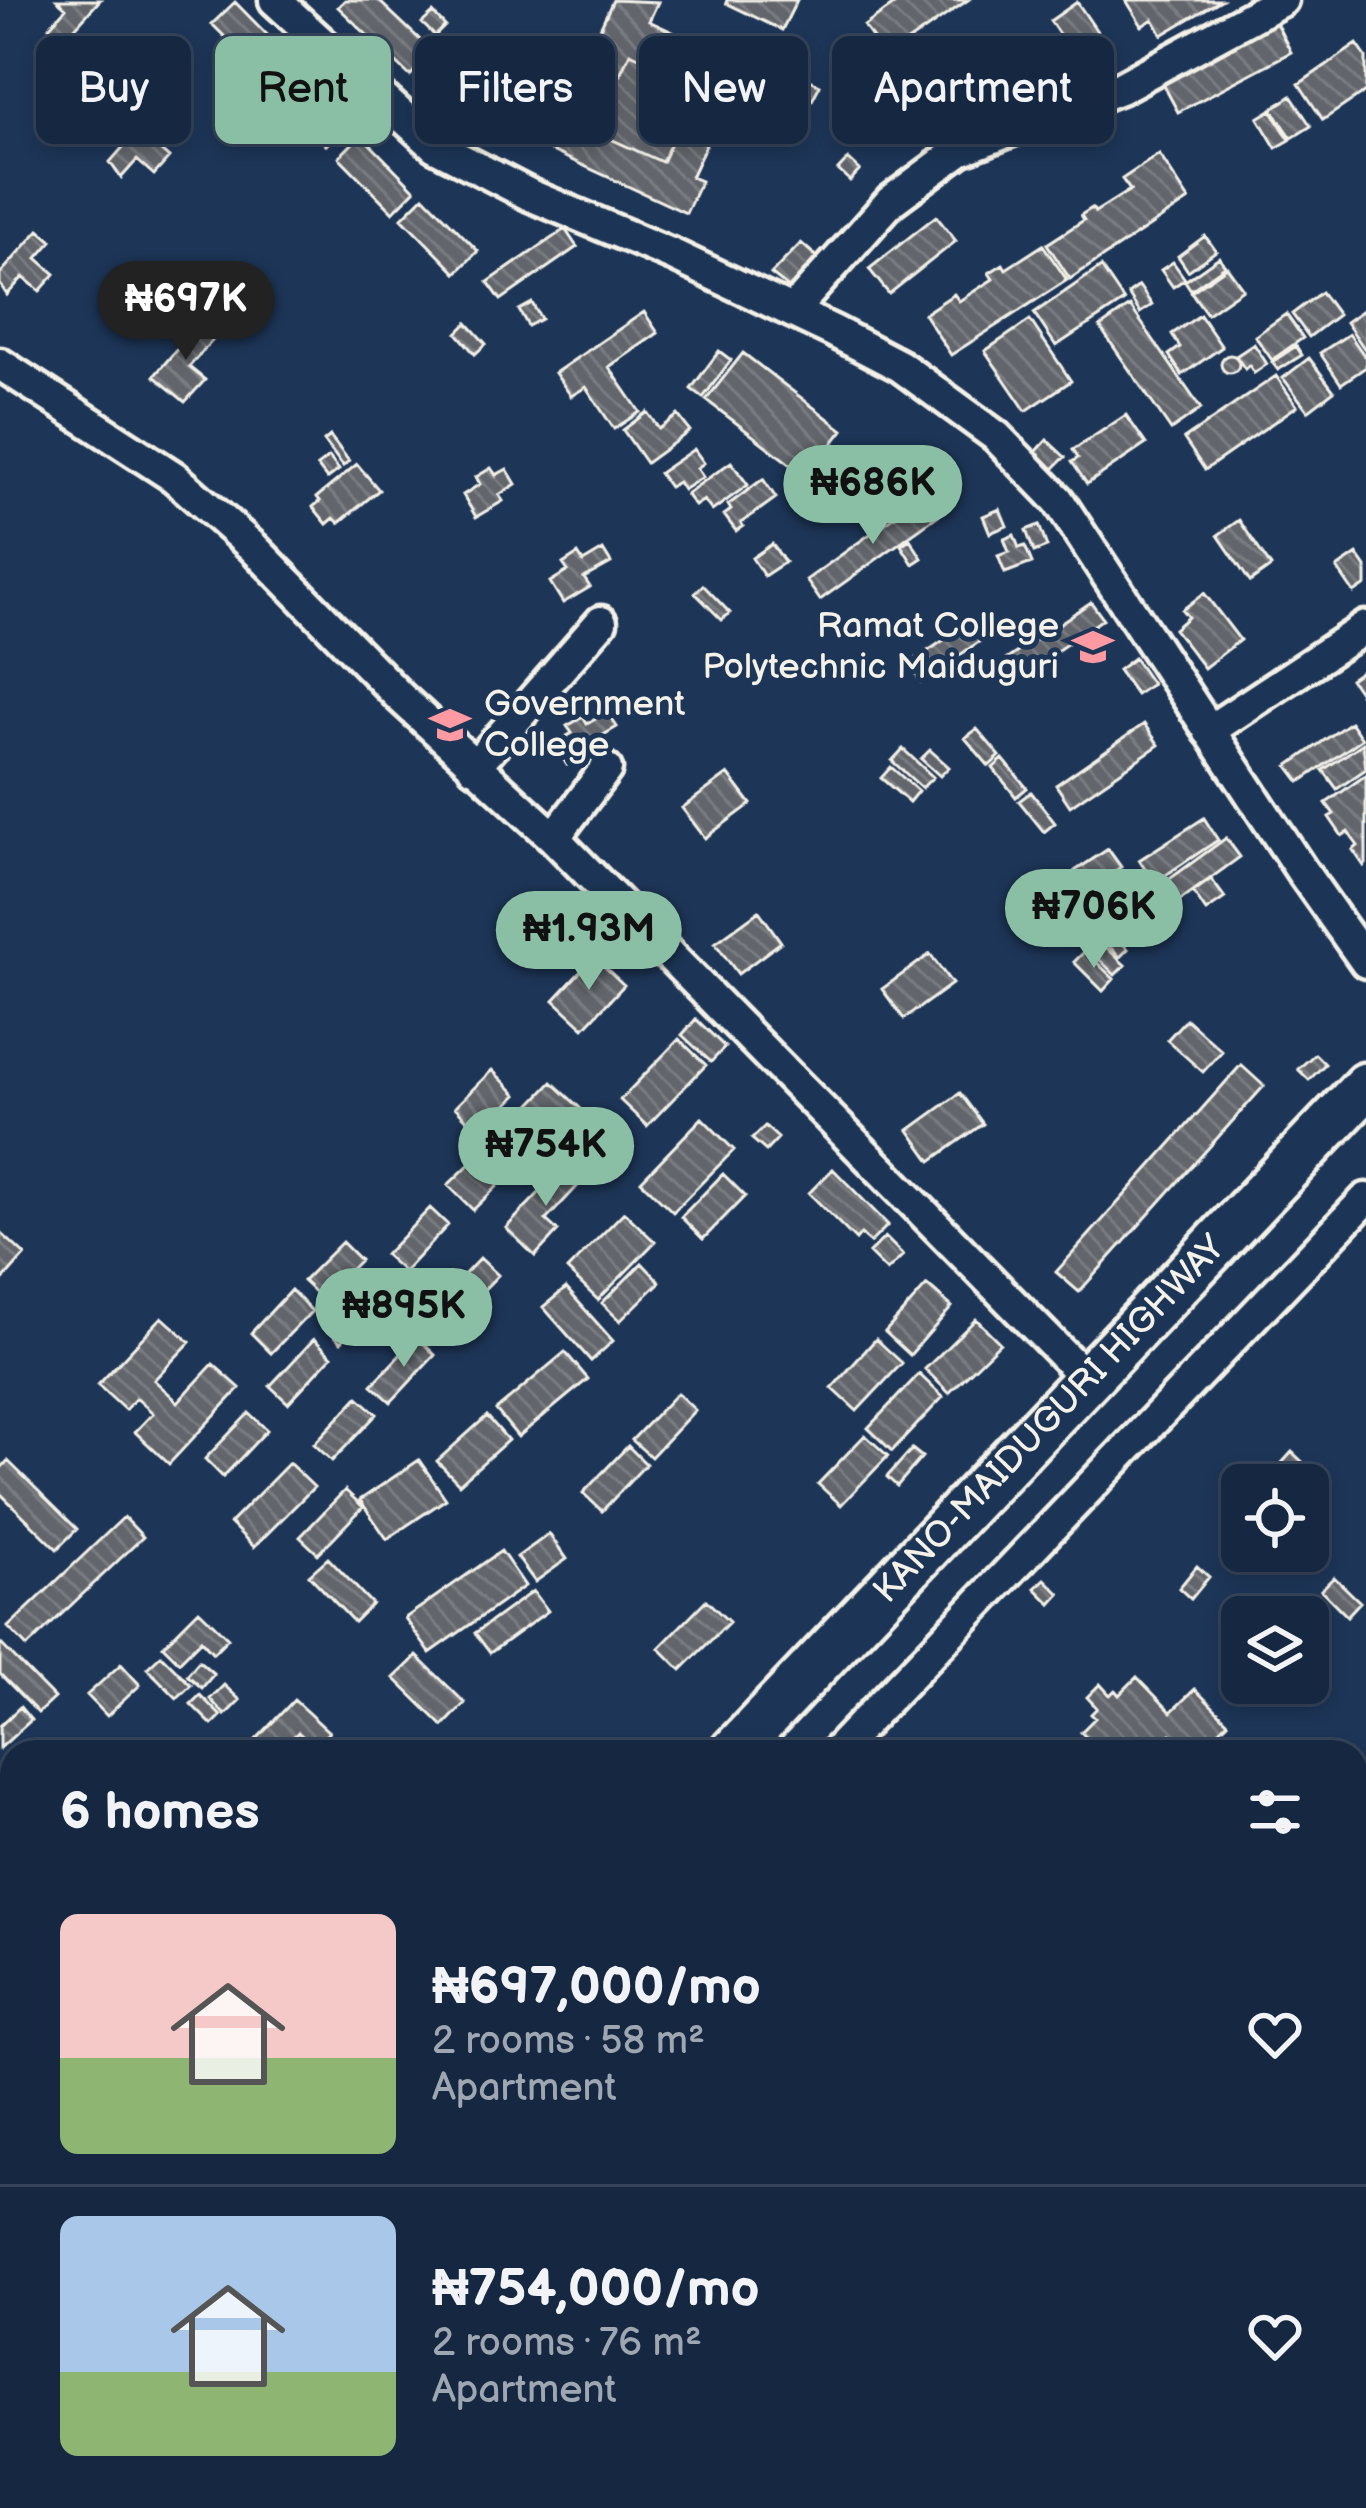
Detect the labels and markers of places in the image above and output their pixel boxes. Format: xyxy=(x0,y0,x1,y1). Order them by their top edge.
pin: ₦697K xyxy=(102,261,270,363)
pin: ₦686K xyxy=(789,445,957,547)
place label: Ramat College Polytechnic Maiduguri xyxy=(702,605,1059,689)
school or university icon: Ramat College Polytechnic Maiduguri xyxy=(1070,624,1116,670)
place label: Government College xyxy=(484,683,685,767)
school or university icon: Government College xyxy=(427,702,473,748)
pin: ₦706K xyxy=(1010,869,1178,971)
pin: ₦1.93M xyxy=(491,891,687,993)
pin: ₦754K xyxy=(462,1107,630,1209)
pin: ₦895K xyxy=(320,1268,488,1370)

